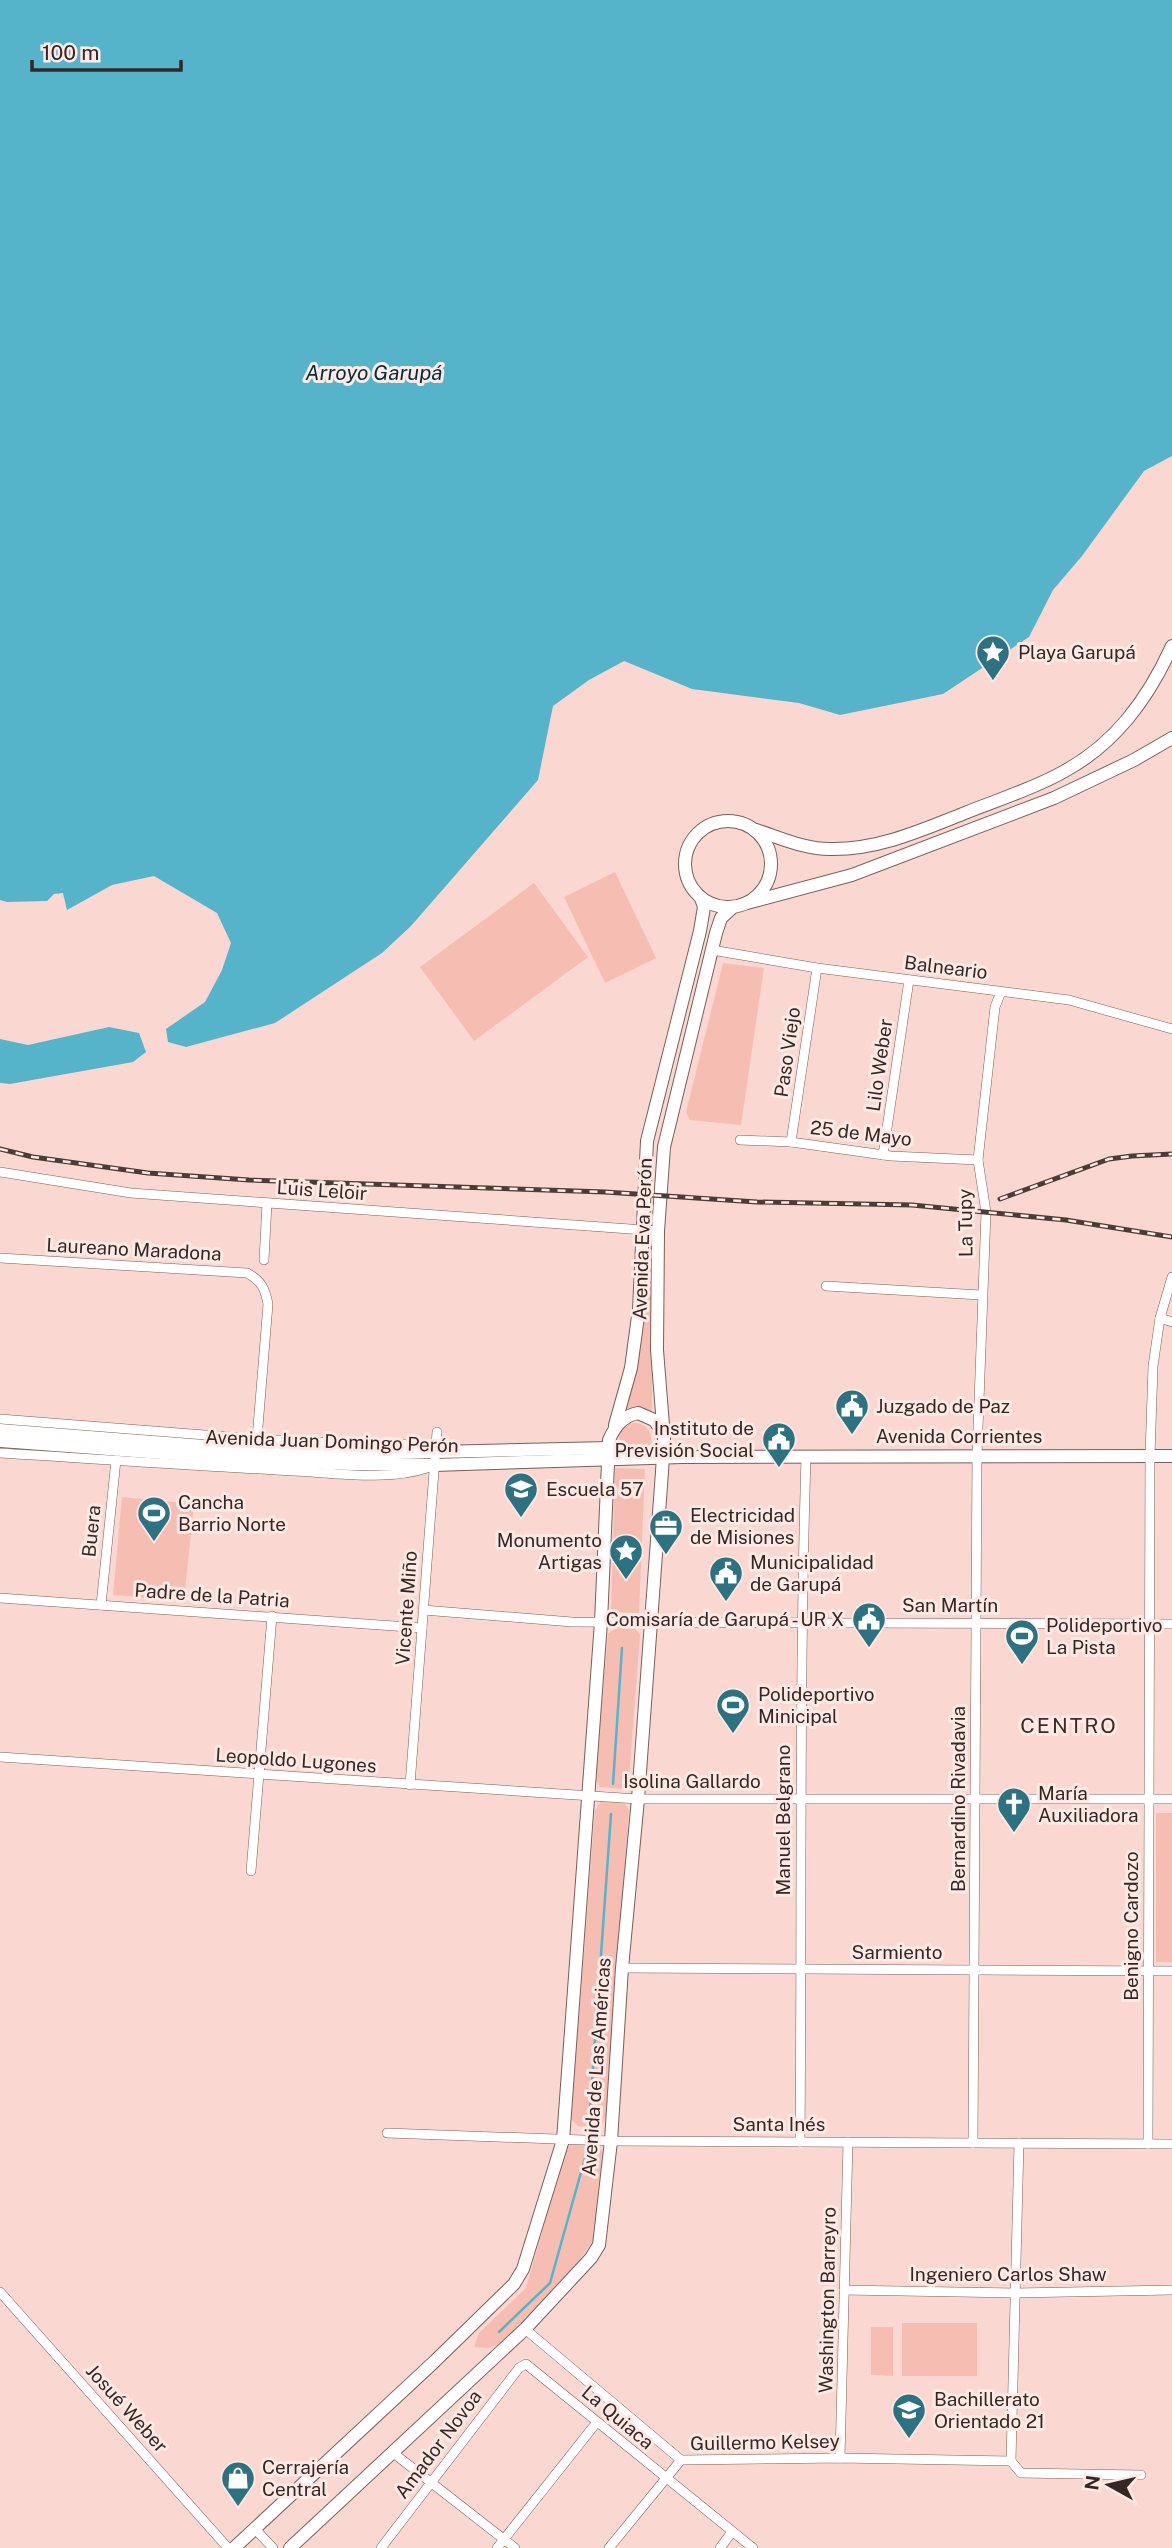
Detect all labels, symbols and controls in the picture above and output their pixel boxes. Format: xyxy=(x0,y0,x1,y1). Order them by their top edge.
scale bar xyxy=(32,28,180,72)
text: 100 m xyxy=(42,40,99,65)
water label: Arroyo Garupá xyxy=(305,360,443,385)
place icon: Playa Garupá xyxy=(974,633,1012,682)
place label: Playa Garupá xyxy=(1018,641,1136,663)
street label: Balneario xyxy=(903,951,989,983)
street label: Paso Viejo xyxy=(770,1006,804,1098)
street label: Lilo Weber xyxy=(862,1017,896,1113)
street label: 25 de Mayo xyxy=(809,1116,913,1150)
street label: Avenida Eva Perón xyxy=(628,1158,656,1320)
street label: Luis Leloir xyxy=(276,1176,368,1204)
street label: La Tupy xyxy=(953,1189,977,1257)
street label: Laureano Maradona xyxy=(46,1233,222,1265)
public building icon: Juzgado de Paz xyxy=(833,1387,871,1436)
place label: Juzgado de Paz xyxy=(876,1395,1010,1417)
place label: Instituto de Previsión Social xyxy=(614,1417,754,1461)
public building icon: Instituto de Previsión Social xyxy=(760,1420,798,1469)
street label: Avenida Corrientes xyxy=(876,1425,1042,1447)
street label: Avenida Juan Domingo Perón xyxy=(205,1426,459,1456)
school or university icon: Escuela 57 xyxy=(502,1470,540,1519)
place label: Escuela 57 xyxy=(546,1478,644,1500)
place label: Cancha Barrio Norte xyxy=(178,1491,286,1535)
sports icon: Cancha Barrio Norte xyxy=(135,1494,173,1543)
street label: Buera xyxy=(77,1504,105,1558)
place label: Electricidad de Misiones xyxy=(690,1504,795,1548)
office icon: Electricidad de Misiones xyxy=(647,1507,685,1556)
place label: Monumento Artigas xyxy=(497,1529,602,1573)
place icon: Monumento Artigas xyxy=(607,1532,645,1581)
street label: Vicente Miño xyxy=(391,1550,421,1666)
place label: Municipalidad de Garupá xyxy=(750,1551,874,1595)
public building icon: Municipalidad de Garupá xyxy=(707,1554,745,1603)
street label: Padre de la Patria xyxy=(134,1579,290,1611)
street label: San Martín xyxy=(902,1594,998,1616)
public building icon: Comisaría de Garupá - UR X xyxy=(850,1600,888,1649)
place label: Comisaría de Garupá - UR X xyxy=(606,1608,844,1630)
place label: Polideportivo La Pista xyxy=(1046,1614,1163,1658)
sports icon: Polideportivo La Pista xyxy=(1003,1617,1041,1666)
place label: Polideportivo Minicipal xyxy=(758,1683,875,1727)
sports icon: Polideportivo Minicipal xyxy=(714,1686,752,1735)
street label: Bernardino Rivadavia xyxy=(947,1706,969,1892)
district label: CENTRO xyxy=(1020,1713,1118,1738)
street label: Leopoldo Lugones xyxy=(215,1743,377,1777)
street label: Manuel Belgrano xyxy=(772,1744,794,1896)
street label: Isolina Gallardo xyxy=(623,1770,761,1792)
place label: María Auxiliadora xyxy=(1038,1782,1138,1826)
church icon: María Auxiliadora xyxy=(995,1785,1033,1834)
street label: Benigno Cardozo xyxy=(1120,1851,1142,2001)
street label: Sarmiento xyxy=(852,1941,942,1963)
street label: Avenida de Las Américas xyxy=(577,1957,615,2177)
street label: Santa Inés xyxy=(733,2113,825,2135)
street label: Washington Barreyro xyxy=(814,2207,840,2393)
street label: Ingeniero Carlos Shaw xyxy=(909,2263,1107,2285)
street label: Josué Weber xyxy=(82,2359,172,2457)
street label: La Quiaca xyxy=(578,2381,658,2453)
street label: Amador Novoa xyxy=(390,2386,486,2502)
place label: Bachillerato Orientado 21 xyxy=(934,2388,1045,2432)
school or university icon: Bachillerato Orientado 21 xyxy=(890,2391,928,2440)
street label: Guillermo Kelsey xyxy=(690,2430,840,2454)
north arrow xyxy=(1074,2450,1144,2520)
place label: Cerrajería Central xyxy=(262,2456,349,2500)
shop icon: Cerrajería Central xyxy=(219,2459,257,2508)
text: N xyxy=(1080,2474,1104,2492)

